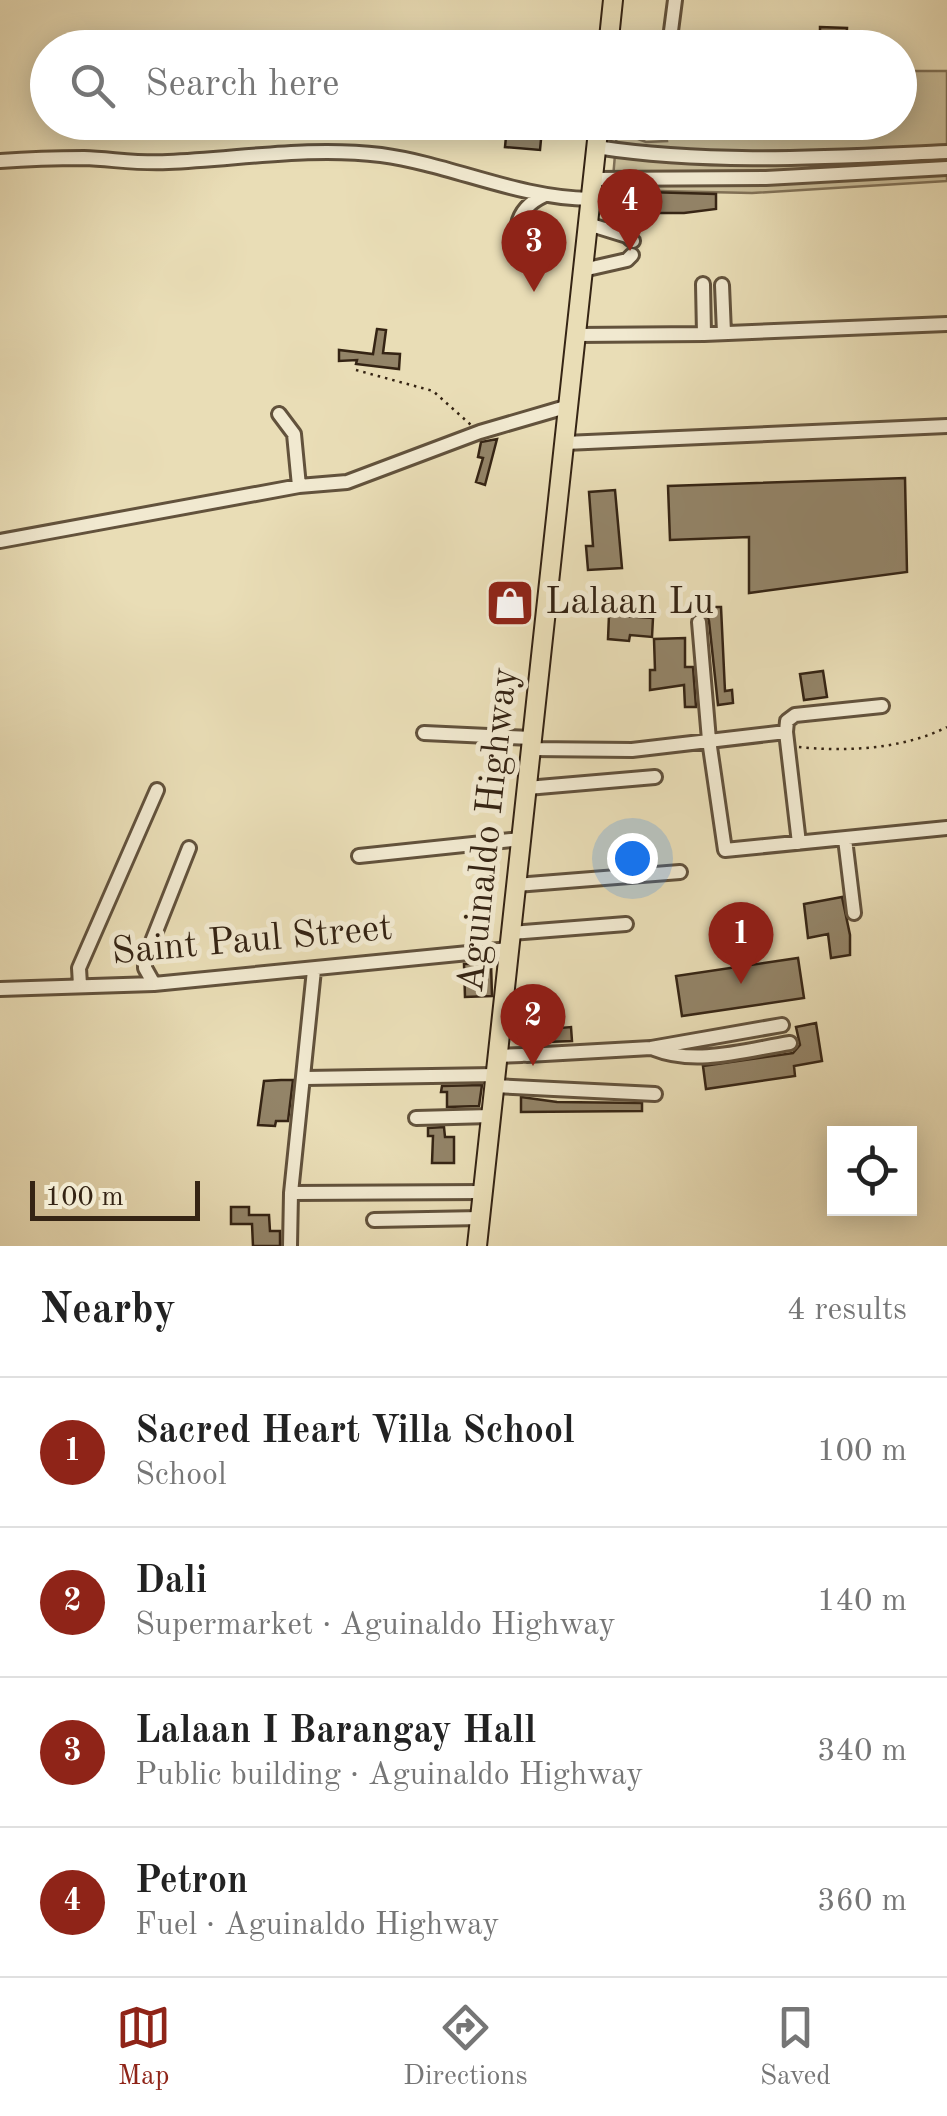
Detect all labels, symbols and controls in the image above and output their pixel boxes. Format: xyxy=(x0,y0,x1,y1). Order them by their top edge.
search box xyxy=(30,30,917,140)
icon: search xyxy=(65,58,120,113)
text: Search here xyxy=(145,66,340,104)
pin: 4 xyxy=(598,168,662,251)
pin: 3 xyxy=(502,210,566,292)
shop icon: Lalaan Lu xyxy=(484,577,536,629)
place label: Lalaan Lu xyxy=(545,584,714,622)
street label: Aguinaldo Highway xyxy=(453,665,525,995)
your location xyxy=(607,833,658,884)
pin: 1 xyxy=(708,902,774,984)
street label: Saint Paul Street xyxy=(110,910,394,972)
pin: 2 xyxy=(500,984,566,1066)
map controls xyxy=(827,1126,917,1216)
button: locate xyxy=(827,1126,917,1216)
scale bar xyxy=(30,1176,200,1220)
text: 100 m xyxy=(45,1184,124,1212)
text: Nearby xyxy=(40,1290,176,1332)
text: 4 results xyxy=(787,1295,907,1327)
text: Sacred Heart Villa School xyxy=(135,1413,575,1451)
text: 1 xyxy=(63,1436,82,1468)
text: 100 m xyxy=(817,1436,907,1468)
text: School xyxy=(135,1460,227,1492)
text: Dali xyxy=(135,1563,207,1601)
text: 2 xyxy=(63,1586,82,1618)
text: 140 m xyxy=(817,1586,907,1618)
text: Supermarket · Aguinaldo Highway xyxy=(135,1610,615,1642)
text: Lalaan I Barangay Hall xyxy=(135,1713,536,1751)
text: 3 xyxy=(63,1736,82,1768)
text: 340 m xyxy=(817,1736,907,1768)
text: Public building · Aguinaldo Highway xyxy=(135,1760,643,1792)
text: Petron xyxy=(135,1863,248,1901)
text: 4 xyxy=(63,1886,82,1918)
text: 360 m xyxy=(817,1886,907,1918)
text: Fuel · Aguinaldo Highway xyxy=(135,1910,499,1942)
tab: Map xyxy=(116,2000,171,2095)
tab: Directions xyxy=(403,2000,528,2095)
tab: Saved xyxy=(760,2000,831,2095)

